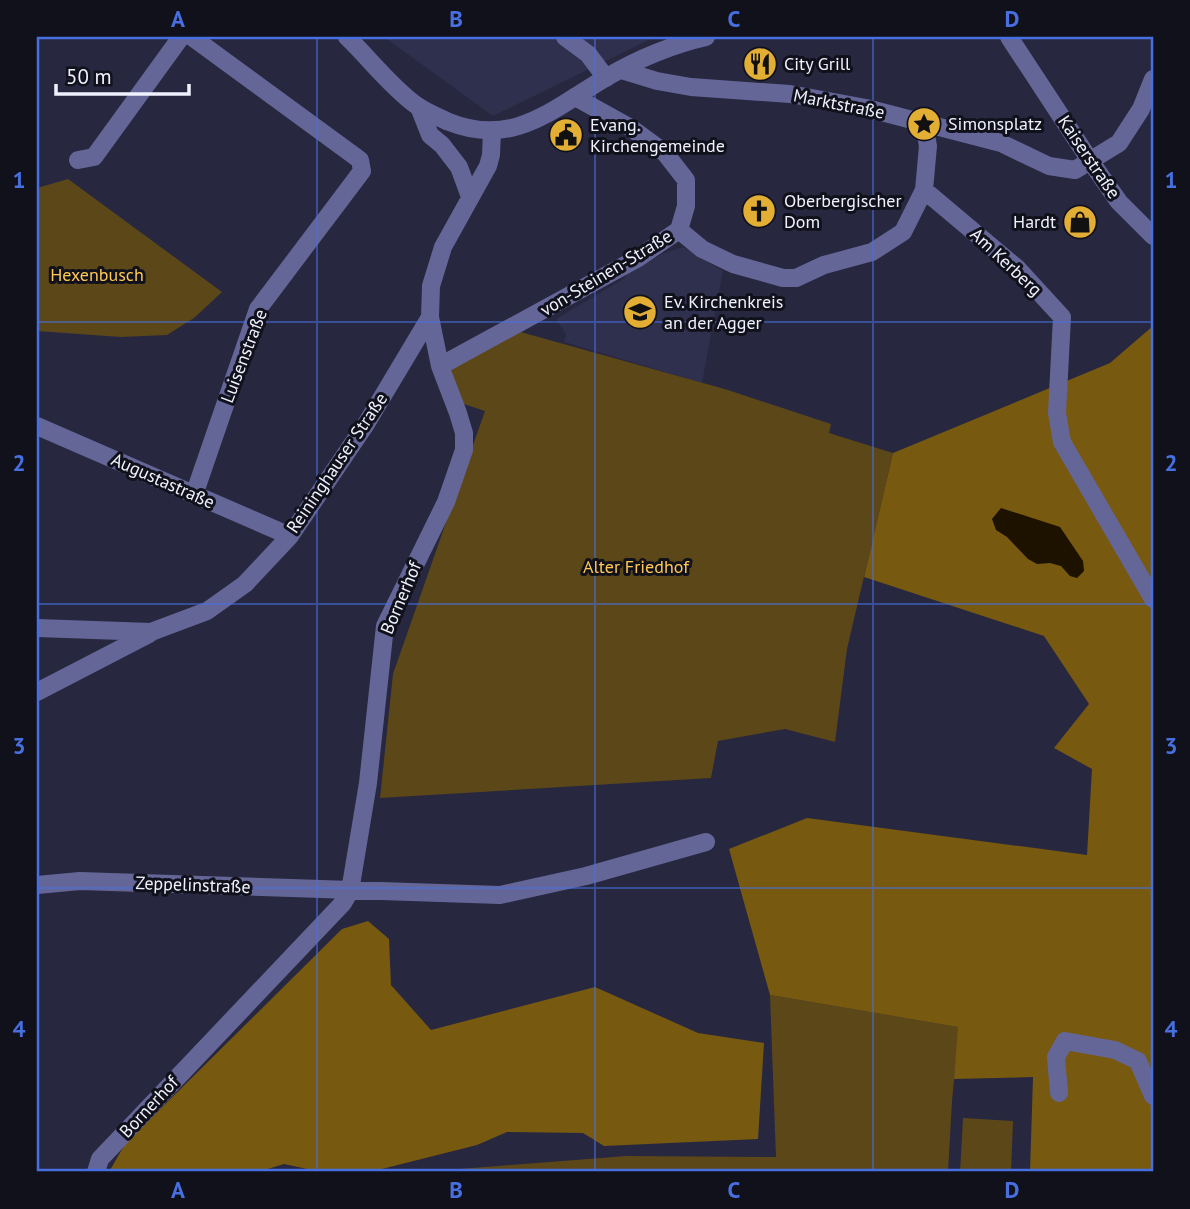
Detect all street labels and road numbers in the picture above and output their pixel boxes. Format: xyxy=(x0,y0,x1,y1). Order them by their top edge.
street label: Marktstraße xyxy=(791,83,887,124)
street label: Kaiserstraße xyxy=(1053,111,1126,203)
street label: Am Kerberg xyxy=(966,223,1047,301)
street label: von-Steinen-Straße xyxy=(536,224,676,321)
street label: Luisenstraße xyxy=(215,306,272,406)
street label: Reininghauser Straße xyxy=(281,388,392,537)
street label: Augustastraße xyxy=(108,448,218,514)
street label: Bornerhof xyxy=(375,557,427,637)
street label: Zeppelinstraße xyxy=(135,871,251,898)
street label: Bornerhof xyxy=(114,1070,184,1142)

